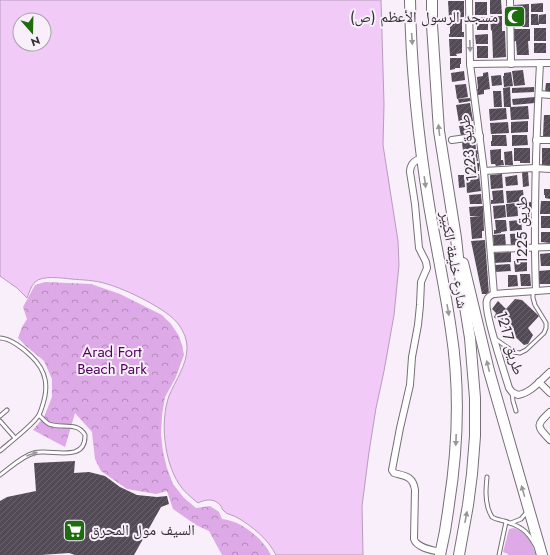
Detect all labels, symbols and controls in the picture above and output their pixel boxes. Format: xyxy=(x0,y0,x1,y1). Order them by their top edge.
mosque icon: مسجد الرسول الأعظم (ص) xyxy=(501,4,527,30)
place label: مسجد الرسول الأعظم (ص) xyxy=(350,6,498,28)
north arrow xyxy=(12,12,52,52)
text: N xyxy=(29,32,42,50)
one-way arrow xyxy=(408,33,415,45)
one-way arrow xyxy=(467,40,473,53)
street label: طريق 1223 xyxy=(453,113,483,183)
one-way arrow xyxy=(436,124,442,136)
one-way arrow xyxy=(422,176,428,188)
street label: طريق 1225 xyxy=(511,196,533,264)
street label: شارع خليفة الكبير xyxy=(434,209,473,310)
one-way arrow xyxy=(445,304,451,316)
street label: طريق 1217 xyxy=(490,309,530,377)
park label: Arad Fort Beach Park xyxy=(77,341,147,380)
one-way arrow xyxy=(485,359,491,371)
one-way arrow xyxy=(453,434,459,447)
one-way arrow xyxy=(27,451,39,457)
one-way arrow xyxy=(520,485,526,497)
one-way arrow xyxy=(463,511,469,523)
supermarket icon: السيف مول المحرق xyxy=(61,517,87,543)
place label: السيف مول المحرق xyxy=(90,519,195,541)

